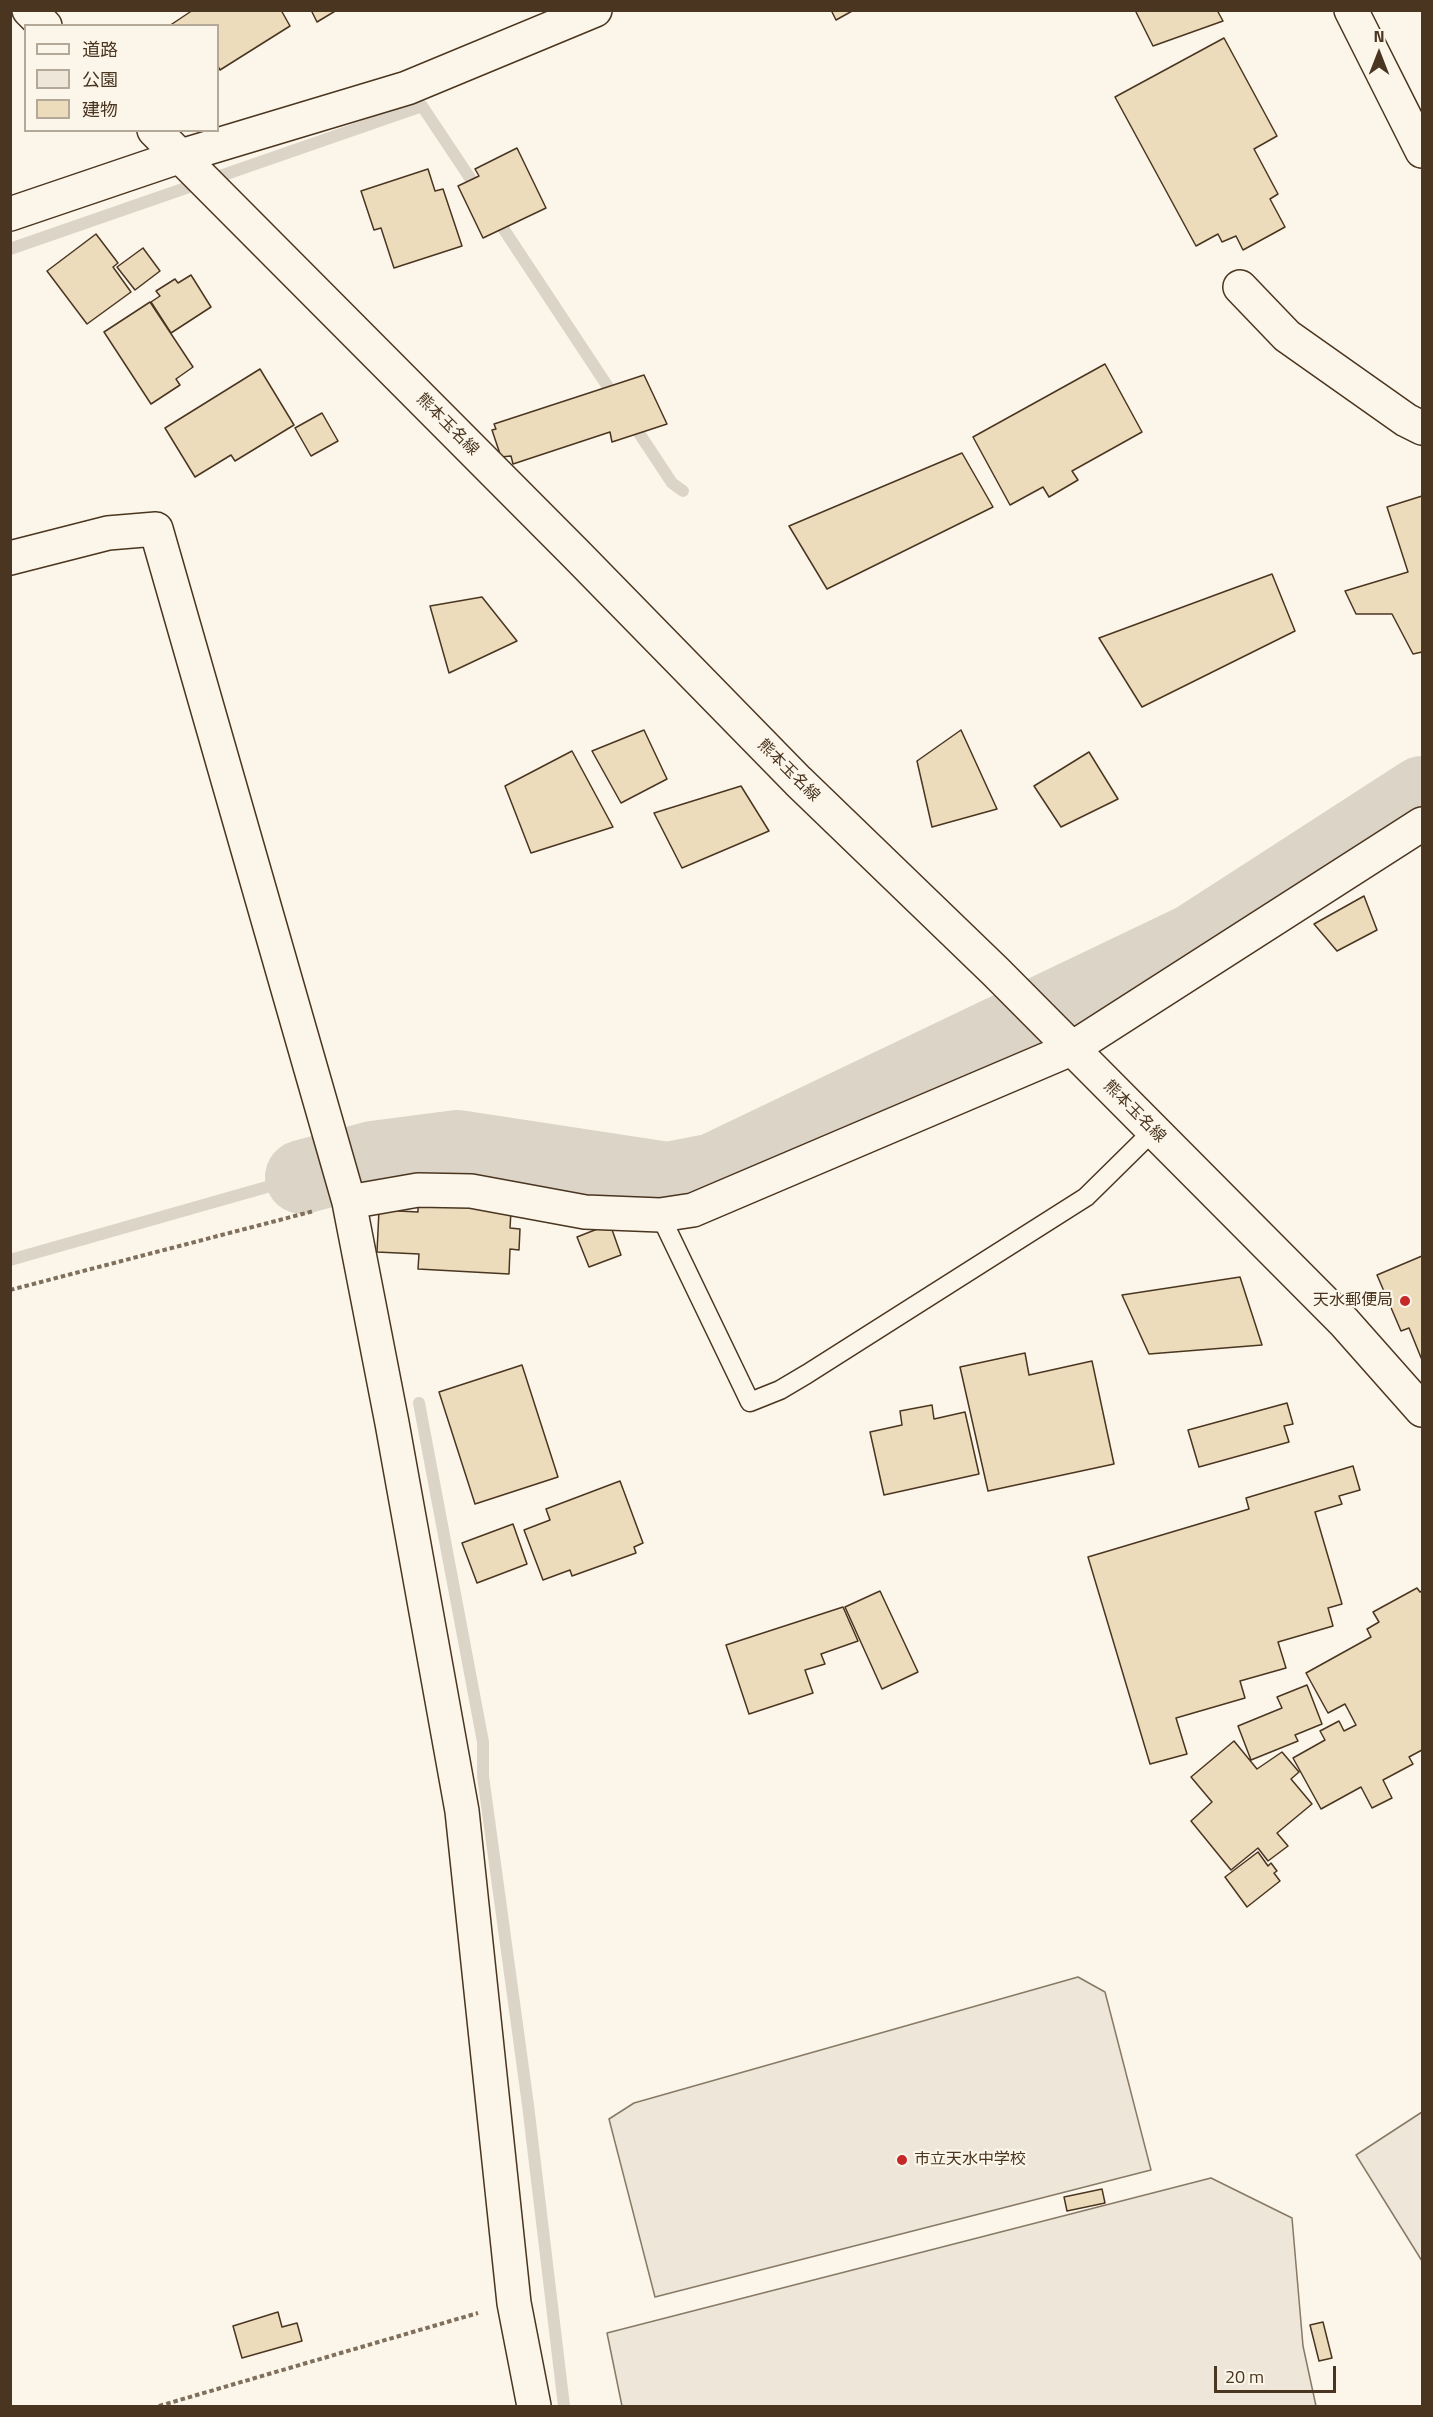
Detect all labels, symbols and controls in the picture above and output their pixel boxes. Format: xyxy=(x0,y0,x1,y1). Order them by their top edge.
legend xyxy=(24,24,219,132)
north arrow xyxy=(1349,24,1409,84)
text: N xyxy=(1373,24,1385,48)
text: 道路 xyxy=(82,36,118,63)
text: 公園 xyxy=(82,66,118,93)
text: 建物 xyxy=(82,96,118,123)
street label: 熊本玉名線 xyxy=(412,390,482,460)
street label: 熊本玉名線 xyxy=(753,736,823,806)
street label: 熊本玉名線 xyxy=(1099,1077,1169,1147)
place label: 天水郵便局 xyxy=(1313,1291,1393,1311)
marker: 天水郵便局 xyxy=(1398,1294,1412,1308)
place label: 市立天水中学校 xyxy=(914,2150,1026,2170)
marker: 市立天水中学校 xyxy=(895,2153,909,2167)
scale bar xyxy=(1217,2354,1338,2392)
text: 20 m xyxy=(1225,2363,1264,2390)

